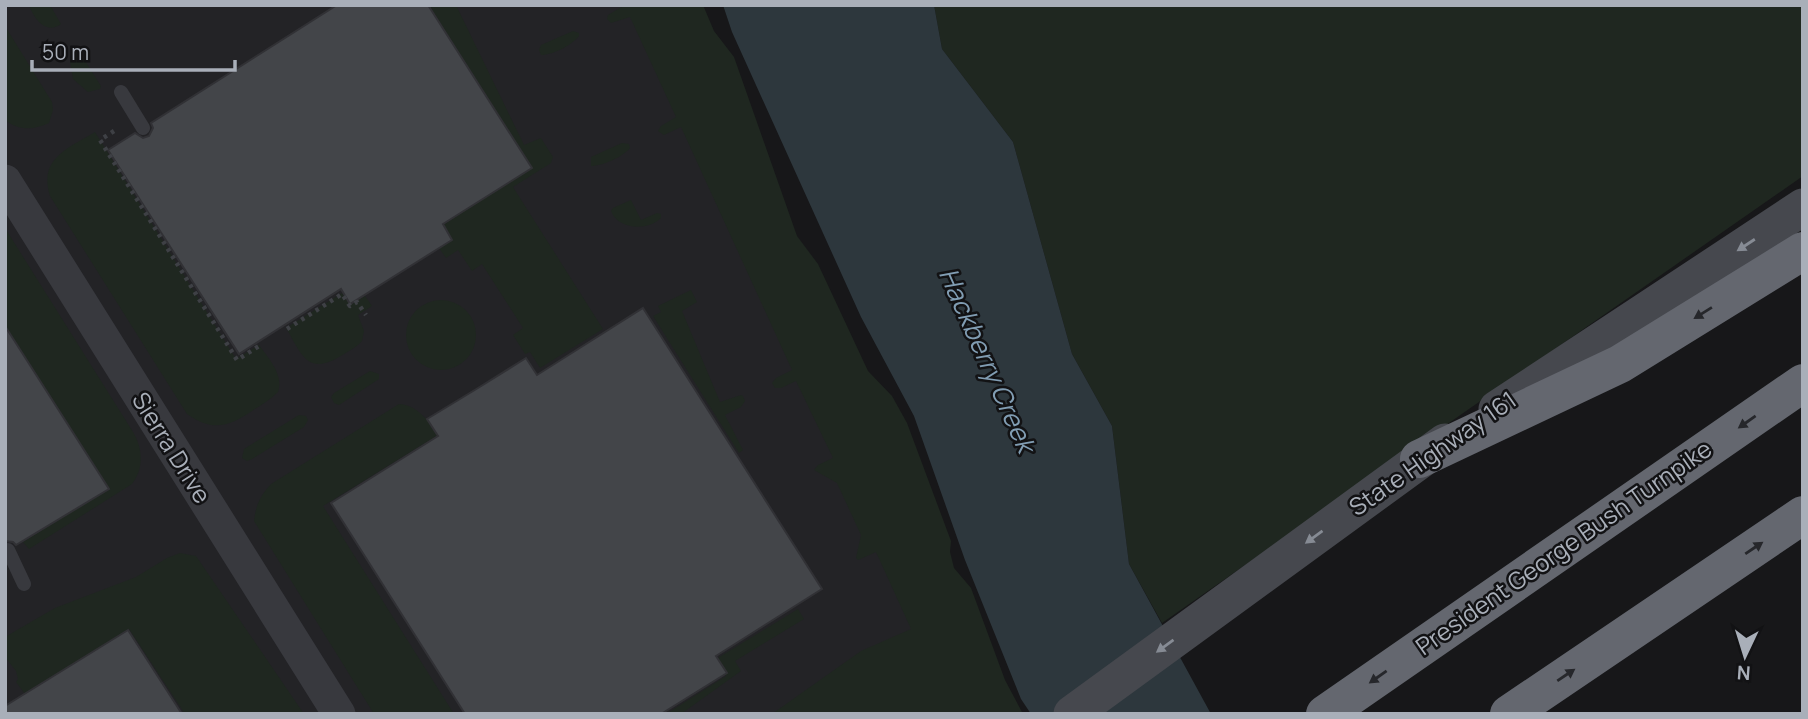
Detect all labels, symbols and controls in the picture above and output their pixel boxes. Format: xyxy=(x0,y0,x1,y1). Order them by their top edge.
scale bar xyxy=(32,28,234,72)
text: 50 m xyxy=(42,38,89,66)
one-way arrow xyxy=(1736,238,1756,251)
water label: Hackberry Creek xyxy=(931,262,1046,461)
one-way arrow xyxy=(1694,306,1713,319)
street label: State Highway 161 xyxy=(1342,383,1522,523)
street label: Sierra Drive xyxy=(125,385,220,509)
one-way arrow xyxy=(1738,415,1756,429)
street label: President George Bush Turnpike xyxy=(1408,432,1718,662)
one-way arrow xyxy=(1305,530,1323,544)
one-way arrow xyxy=(1745,541,1763,555)
north arrow xyxy=(1710,621,1780,691)
one-way arrow xyxy=(1156,639,1174,653)
text: N xyxy=(1736,660,1752,686)
one-way arrow xyxy=(1556,669,1576,682)
one-way arrow xyxy=(1369,670,1387,684)

